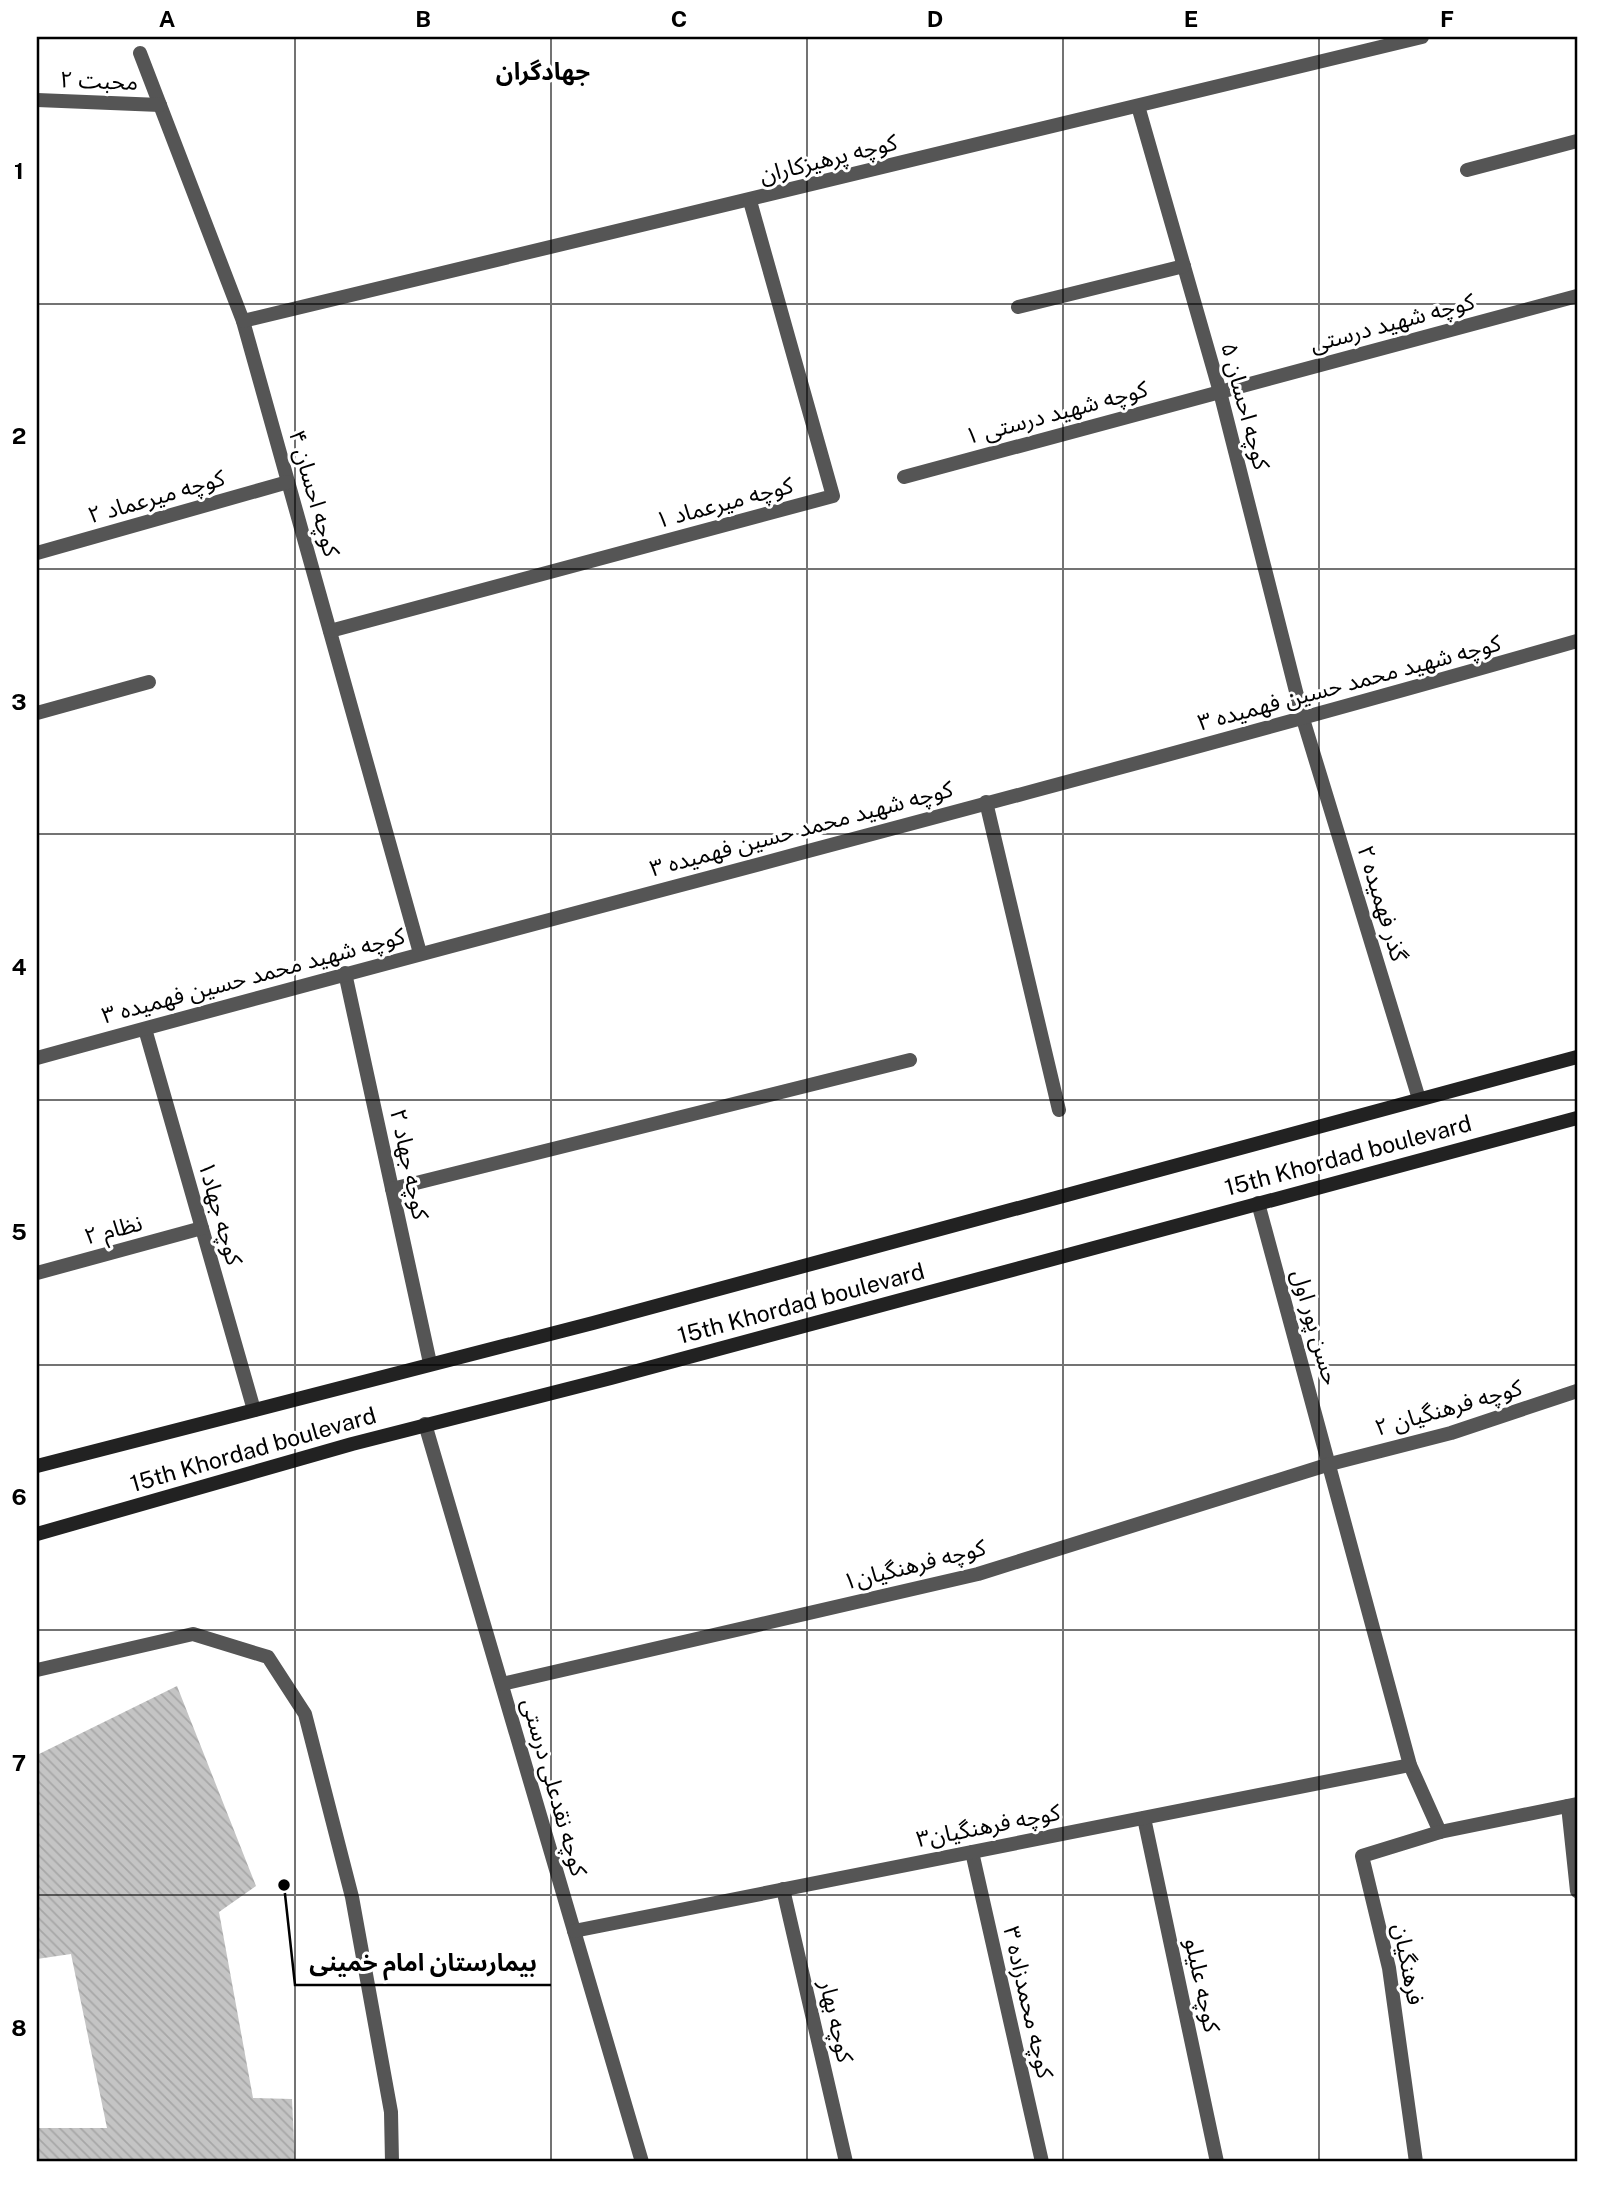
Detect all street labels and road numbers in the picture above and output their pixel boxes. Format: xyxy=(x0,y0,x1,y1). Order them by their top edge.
street label: محبت ۲ xyxy=(59,65,139,95)
street label: کوچه پرهیزکاران xyxy=(756,128,901,190)
street label: کوچه شهید درستی xyxy=(1307,287,1478,359)
street label: کوچه احسان ۵ xyxy=(1214,340,1276,474)
street label: کوچه شهید درستی ۱ xyxy=(962,375,1151,451)
street label: کوچه احسان ۴ xyxy=(282,427,346,560)
street label: کوچه میرعماد ۲ xyxy=(84,463,229,530)
street label: کوچه میرعماد ۱ xyxy=(652,471,797,535)
street label: کوچه شهید محمد حسین فهمیده ۳ xyxy=(1194,628,1505,738)
street label: کوچه شهید محمد حسین فهمیده ۳ xyxy=(646,774,957,884)
street label: گذر فهمیده ۲ xyxy=(1352,842,1414,965)
street label: کوچه شهید محمد حسین فهمیده ۳ xyxy=(98,921,409,1031)
street label: کوچه جهاد ۲ xyxy=(383,1106,435,1223)
street label: 15th Khordad boulevard xyxy=(1222,1109,1474,1201)
street label: کوچه جهاد۱ xyxy=(191,1158,249,1269)
street label: نظام ۲ xyxy=(81,1208,146,1255)
street label: 15th Khordad boulevard xyxy=(675,1257,927,1349)
street label: حسن پور اول xyxy=(1285,1266,1345,1389)
street label: کوچه فرهنگیان ۲ xyxy=(1371,1373,1526,1443)
street label: 15th Khordad boulevard xyxy=(127,1401,379,1497)
street label: کوچه فرهنگیان۱ xyxy=(840,1533,989,1597)
street label: کوچه نقدعلی درستی xyxy=(515,1695,593,1880)
street label: کوچه فرهنگیان۳ xyxy=(914,1798,1063,1854)
street label: فرهنگیان xyxy=(1387,1921,1430,2007)
street label: کوچه محمدزاده ۳ xyxy=(996,1923,1060,2082)
street label: کوچه علیلو xyxy=(1178,1936,1226,2035)
street label: کوچه بهار xyxy=(812,1976,860,2066)

